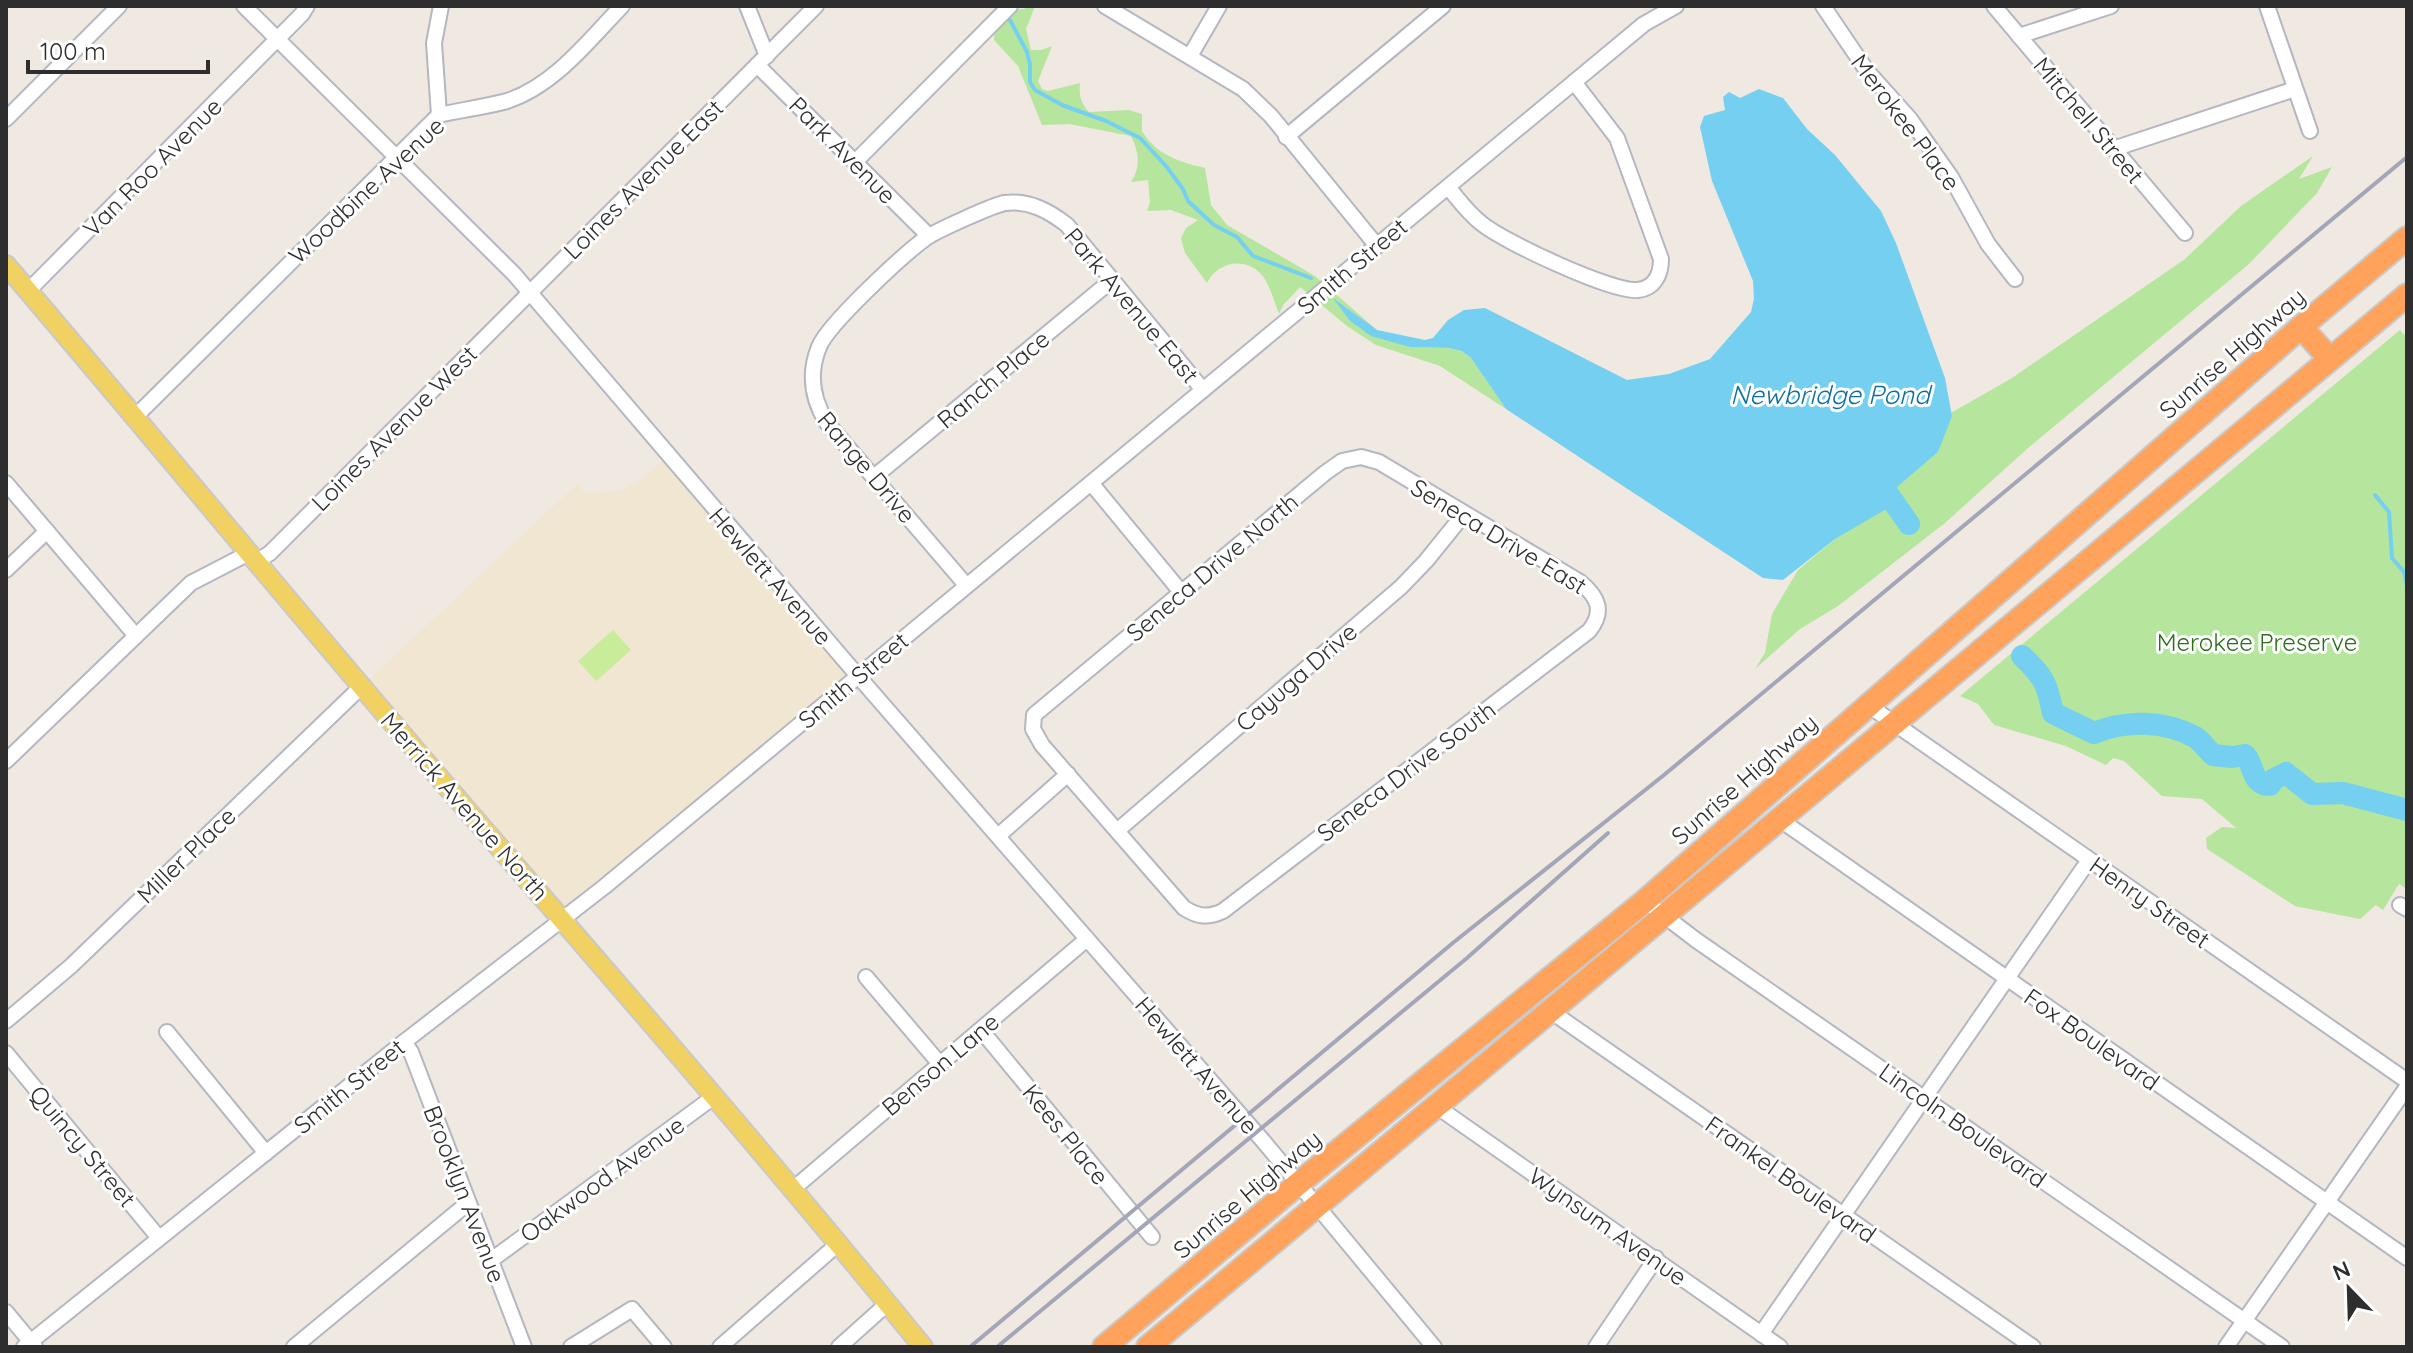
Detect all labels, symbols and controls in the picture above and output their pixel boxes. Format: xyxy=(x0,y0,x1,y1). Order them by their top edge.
scale bar xyxy=(28,24,208,74)
text: 100 m xyxy=(40,36,106,66)
street label: Merokee Place xyxy=(1845,48,1967,196)
street label: Mitchell Street xyxy=(2027,51,2151,189)
street label: Park Avenue xyxy=(783,90,903,210)
street label: Van Roo Avenue xyxy=(76,91,228,243)
street label: Loines Avenue East xyxy=(557,93,729,265)
street label: Woodbine Avenue xyxy=(282,110,450,270)
street label: Smith Street xyxy=(1291,211,1413,321)
street label: Park Avenue East xyxy=(1058,221,1206,389)
street label: Sunrise Highway xyxy=(2153,281,2311,425)
street label: Ranch Place xyxy=(931,323,1055,435)
street label: Loines Avenue West xyxy=(305,339,483,517)
water label: Newbridge Pond xyxy=(1730,378,1933,411)
street label: Range Drive xyxy=(811,405,923,529)
street label: Seneca Drive East xyxy=(1406,472,1592,600)
street label: Seneca Drive North xyxy=(1120,486,1304,648)
street label: Hewlett Avenue xyxy=(703,501,839,651)
street label: Cayuga Drive xyxy=(1229,616,1363,738)
street label: Smith Street xyxy=(792,625,914,735)
park label: Merokee Preserve xyxy=(2157,627,2357,657)
street label: Seneca Drive South xyxy=(1311,694,1501,848)
street label: Merrick Avenue North xyxy=(375,705,555,907)
street label: Sunrise Highway xyxy=(1665,707,1823,851)
street label: Miller Place xyxy=(130,801,242,909)
street label: Henry Street xyxy=(2084,850,2216,954)
street label: Fox Boulevard xyxy=(2018,981,2166,1097)
street label: Hewlett Avenue xyxy=(1129,990,1265,1140)
street label: Benson Lane xyxy=(875,1006,1005,1122)
street label: Smith Street xyxy=(287,1032,411,1140)
street label: Lincoln Boulevard xyxy=(1873,1056,2053,1194)
street label: Kees Place xyxy=(1016,1078,1116,1190)
street label: Quincy Street xyxy=(23,1079,143,1213)
street label: Brooklyn Avenue xyxy=(417,1101,513,1287)
street label: Oakwood Avenue xyxy=(514,1109,690,1249)
street label: Frankel Boulevard xyxy=(1700,1109,1882,1249)
street label: Sunrise Highway xyxy=(1167,1123,1327,1265)
street label: Wynsum Avenue xyxy=(1523,1160,1693,1292)
north arrow xyxy=(2309,1249,2389,1329)
text: N xyxy=(2328,1255,2354,1287)

